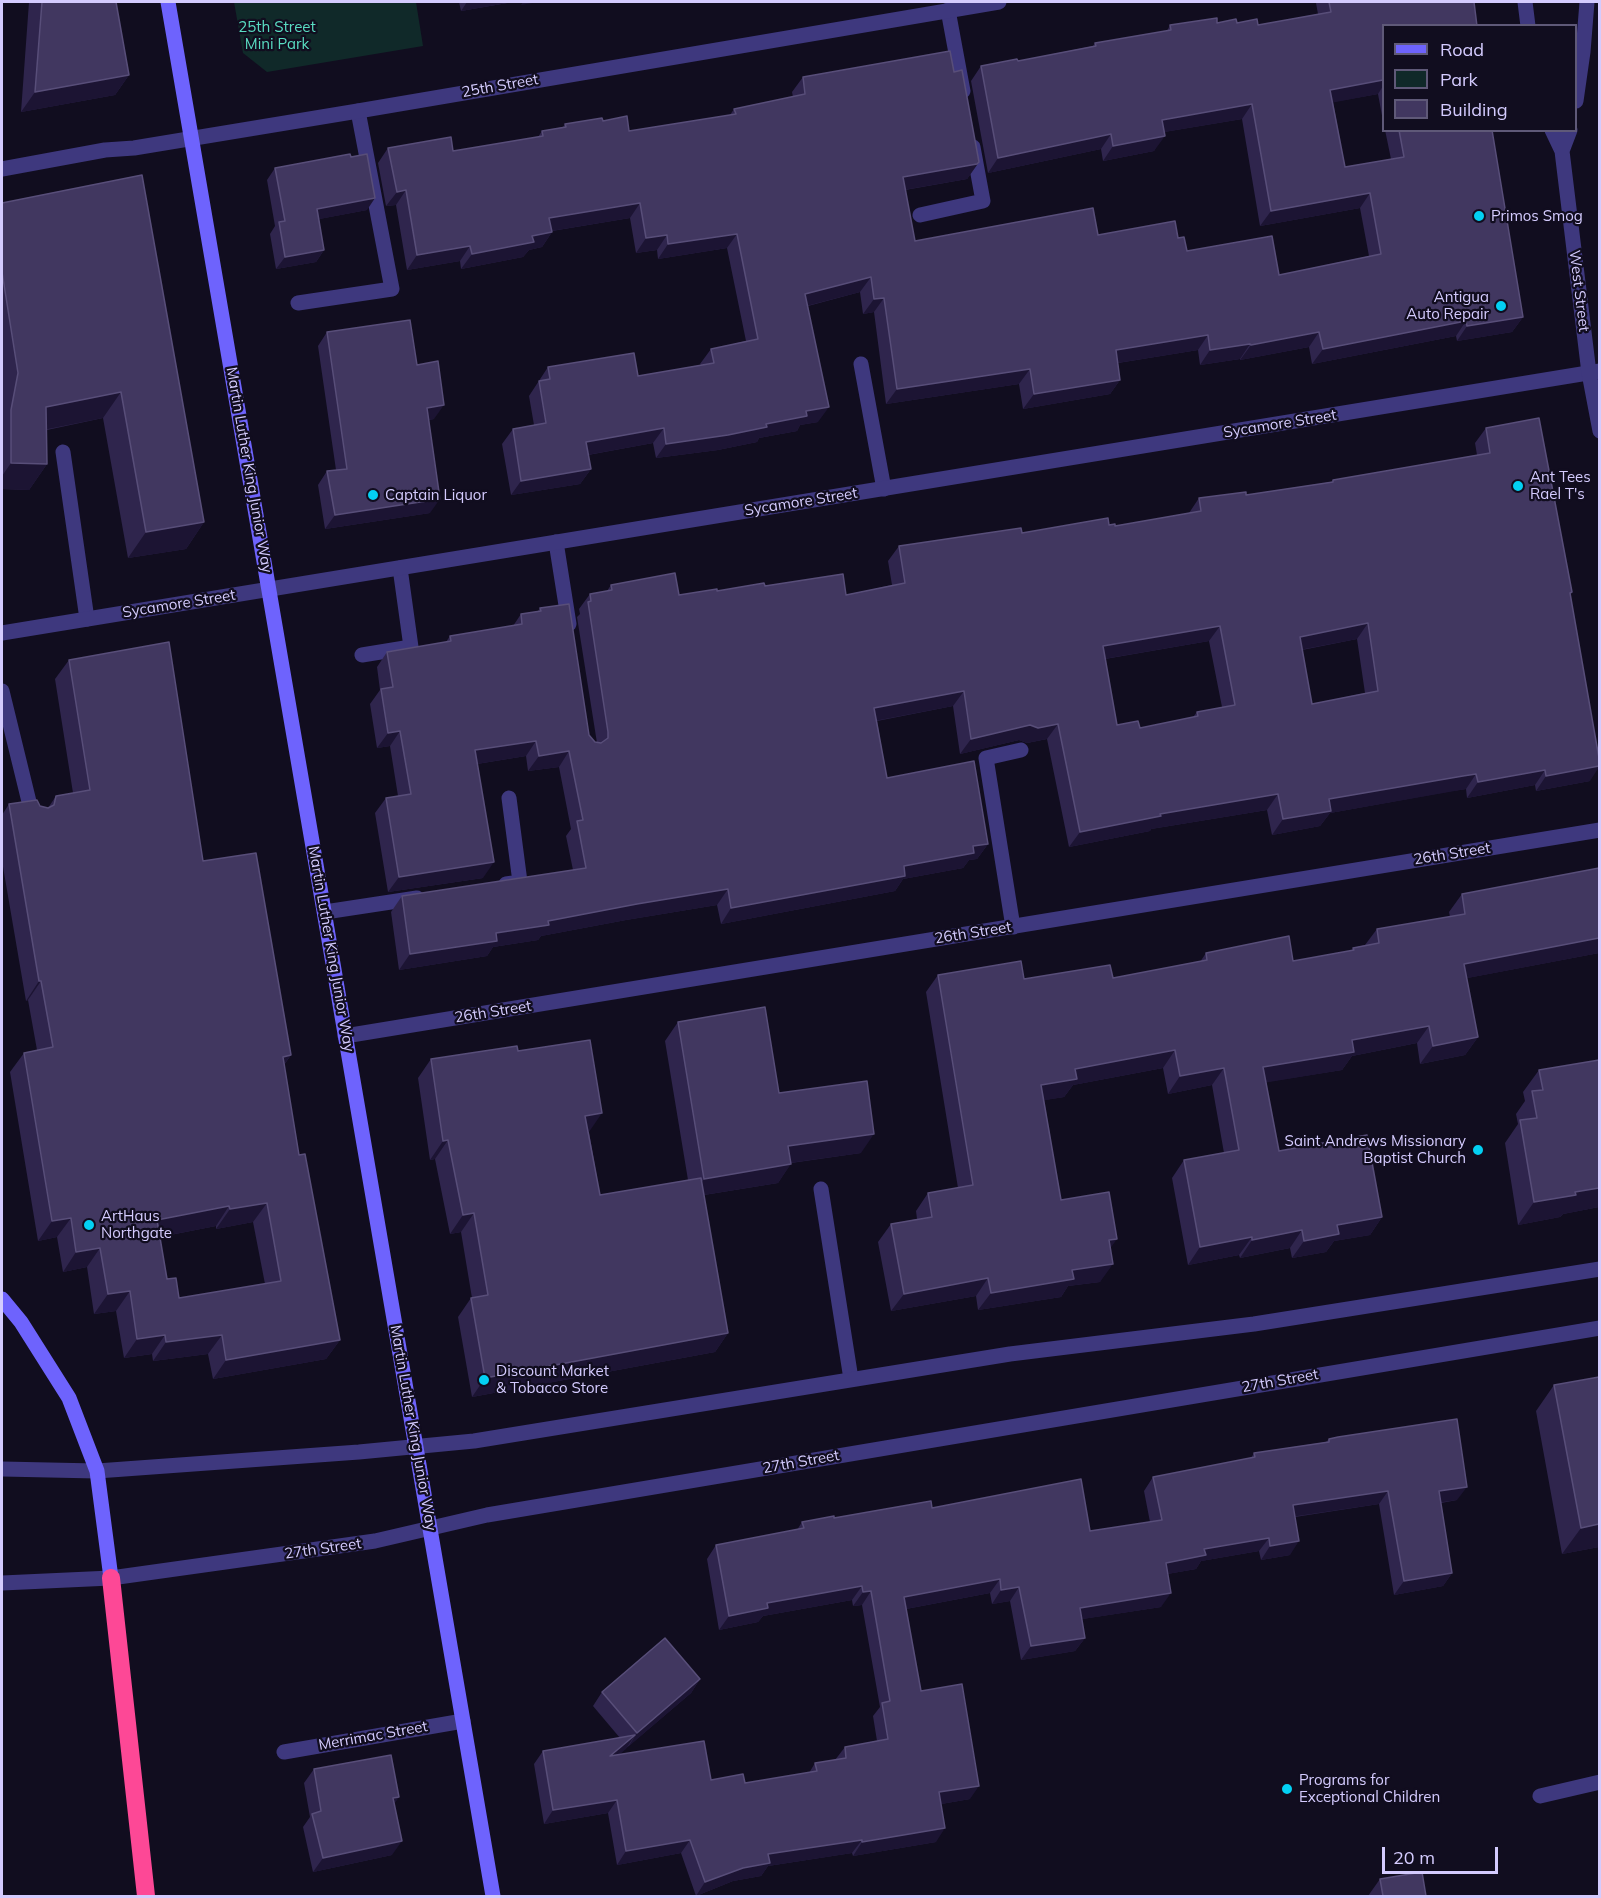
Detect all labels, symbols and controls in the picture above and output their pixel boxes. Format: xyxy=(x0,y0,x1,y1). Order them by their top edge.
park label: 25th Street Mini Park xyxy=(238,18,316,53)
legend xyxy=(1382,24,1577,132)
text: Road xyxy=(1440,38,1484,61)
text: Park xyxy=(1440,68,1478,91)
street label: 25th Street xyxy=(460,70,540,102)
text: Building xyxy=(1440,98,1508,121)
place label: Primos Smog xyxy=(1491,207,1583,225)
marker: Primos Smog xyxy=(1472,209,1486,223)
street label: West Street xyxy=(1565,249,1593,333)
place label: Antigua Auto Repair xyxy=(1406,288,1489,323)
marker: Antigua Auto Repair xyxy=(1494,299,1508,313)
street label: Martin Luther King Junior Way xyxy=(222,366,276,574)
street label: Sycamore Street xyxy=(1222,406,1338,442)
place label: Ant Tees Rael T's xyxy=(1530,468,1591,503)
marker: Ant Tees Rael T's xyxy=(1511,479,1525,493)
street label: Sycamore Street xyxy=(743,484,859,520)
place label: Captain Liquor xyxy=(385,486,487,504)
marker: Captain Liquor xyxy=(366,488,380,502)
street label: Sycamore Street xyxy=(121,586,237,622)
street label: 26th Street xyxy=(1412,839,1492,869)
street label: Martin Luther King Junior Way xyxy=(304,845,358,1053)
street label: 26th Street xyxy=(933,918,1013,948)
street label: 26th Street xyxy=(453,997,533,1027)
place label: Saint Andrews Missionary Baptist Church xyxy=(1285,1132,1466,1167)
marker: Saint Andrews Missionary Baptist Church xyxy=(1471,1143,1485,1157)
place label: ArtHaus Northgate xyxy=(101,1207,172,1242)
marker: ArtHaus Northgate xyxy=(82,1218,96,1232)
street label: Martin Luther King Junior Way xyxy=(386,1324,440,1532)
place label: Discount Market & Tobacco Store xyxy=(496,1362,609,1397)
street label: 27th Street xyxy=(1240,1365,1320,1397)
marker: Discount Market & Tobacco Store xyxy=(477,1373,491,1387)
street label: 27th Street xyxy=(761,1446,841,1478)
street label: 27th Street xyxy=(283,1535,363,1563)
street label: Merrimac Street xyxy=(317,1718,429,1754)
place label: Programs for Exceptional Children xyxy=(1299,1771,1440,1806)
marker: Programs for Exceptional Children xyxy=(1280,1782,1294,1796)
scale bar xyxy=(1385,1835,1500,1873)
text: 20 m xyxy=(1393,1846,1435,1869)

